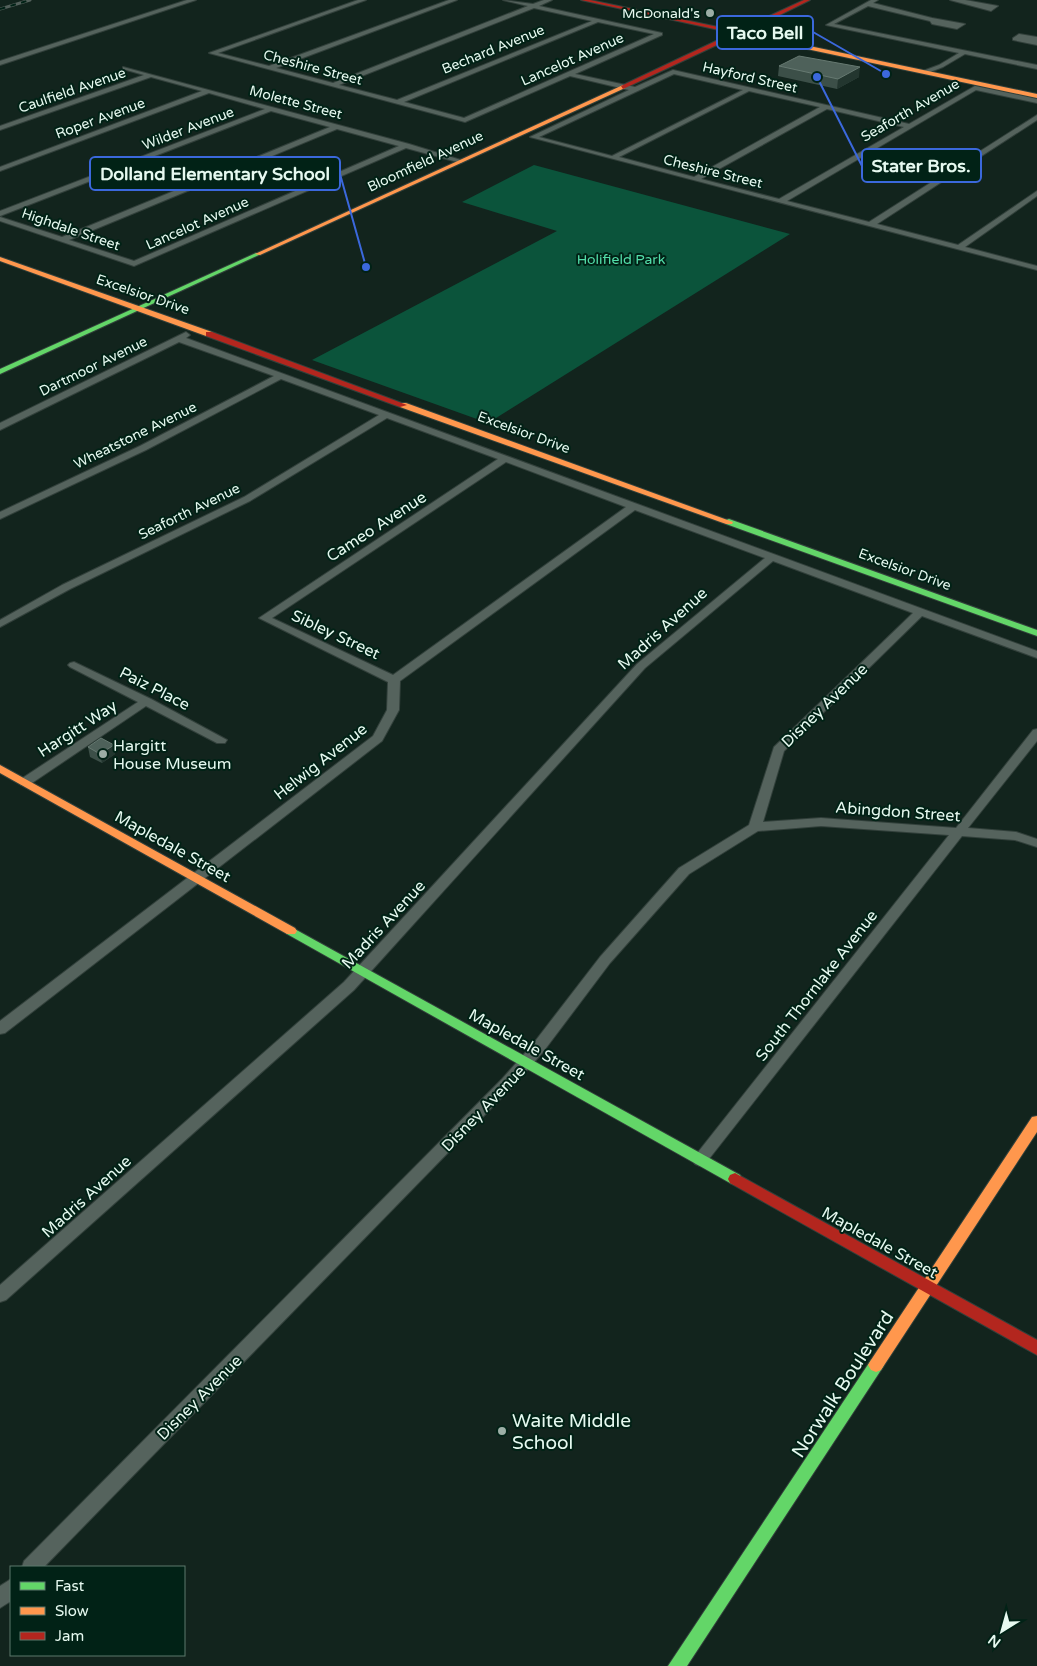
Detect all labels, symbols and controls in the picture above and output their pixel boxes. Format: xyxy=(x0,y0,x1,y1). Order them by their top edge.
place label: McDonald's xyxy=(622,5,700,22)
marker: McDonald's xyxy=(704,7,716,19)
callout: Taco Bell xyxy=(717,16,813,49)
street label: Bechard Avenue xyxy=(439,21,547,78)
text: Taco Bell xyxy=(726,22,803,44)
street label: Lancelot Avenue xyxy=(518,29,626,90)
street label: Cheshire Street xyxy=(262,46,365,89)
street label: Hayford Street xyxy=(701,58,800,97)
street label: Caulfield Avenue xyxy=(16,64,128,117)
street label: Seaforth Avenue xyxy=(858,75,962,145)
street label: Molette Street xyxy=(248,82,345,123)
street label: Roper Avenue xyxy=(53,94,147,143)
street label: Wilder Avenue xyxy=(140,103,237,154)
street label: Bloomfield Avenue xyxy=(365,127,486,196)
callout: Stater Bros. xyxy=(862,149,981,182)
street label: Cheshire Street xyxy=(662,151,765,192)
text: Stater Bros. xyxy=(871,155,971,177)
callout: Dolland Elementary School xyxy=(90,157,340,190)
text: Dolland Elementary School xyxy=(100,163,330,185)
street label: Lancelot Avenue xyxy=(143,193,251,254)
street label: Highdale Street xyxy=(19,205,123,254)
park label: Holifield Park xyxy=(577,251,666,268)
street label: Excelsior Drive xyxy=(94,271,192,318)
street label: Dartmoor Avenue xyxy=(36,333,150,400)
street label: Wheatstone Avenue xyxy=(71,398,199,473)
street label: Excelsior Drive xyxy=(475,408,573,457)
street label: Seaforth Avenue xyxy=(136,480,243,543)
street label: Cameo Avenue xyxy=(323,487,430,567)
street label: Excelsior Drive xyxy=(856,545,954,594)
street label: Madris Avenue xyxy=(614,583,712,674)
street label: Sibley Street xyxy=(288,606,383,664)
street label: Disney Avenue xyxy=(777,660,872,752)
street label: Paiz Place xyxy=(116,663,193,715)
street label: Hargitt Way xyxy=(34,696,121,762)
street label: Helwig Avenue xyxy=(270,719,371,804)
place label: Hargitt House Museum xyxy=(113,736,231,774)
marker: Hargitt House Museum xyxy=(97,748,109,760)
street label: Abingdon Street xyxy=(835,798,961,826)
street label: Mapledale Street xyxy=(111,807,234,887)
street label: Madris Avenue xyxy=(338,876,430,973)
street label: South Thornlake Avenue xyxy=(752,906,882,1065)
street label: Mapledale Street xyxy=(465,1005,588,1085)
street label: Disney Avenue xyxy=(438,1061,530,1156)
street label: Madris Avenue xyxy=(38,1151,136,1242)
street label: Mapledale Street xyxy=(818,1203,941,1283)
street label: Norwalk Boulevard xyxy=(787,1307,899,1462)
street label: Disney Avenue xyxy=(153,1351,246,1444)
place label: Waite Middle School xyxy=(512,1410,631,1454)
marker: Waite Middle School xyxy=(496,1425,508,1437)
legend xyxy=(10,1566,185,1656)
text: Fast xyxy=(55,1577,85,1595)
text: Slow xyxy=(55,1602,89,1620)
north arrow xyxy=(977,1606,1027,1656)
text: Jam xyxy=(55,1627,84,1645)
text: N xyxy=(985,1631,1004,1651)

